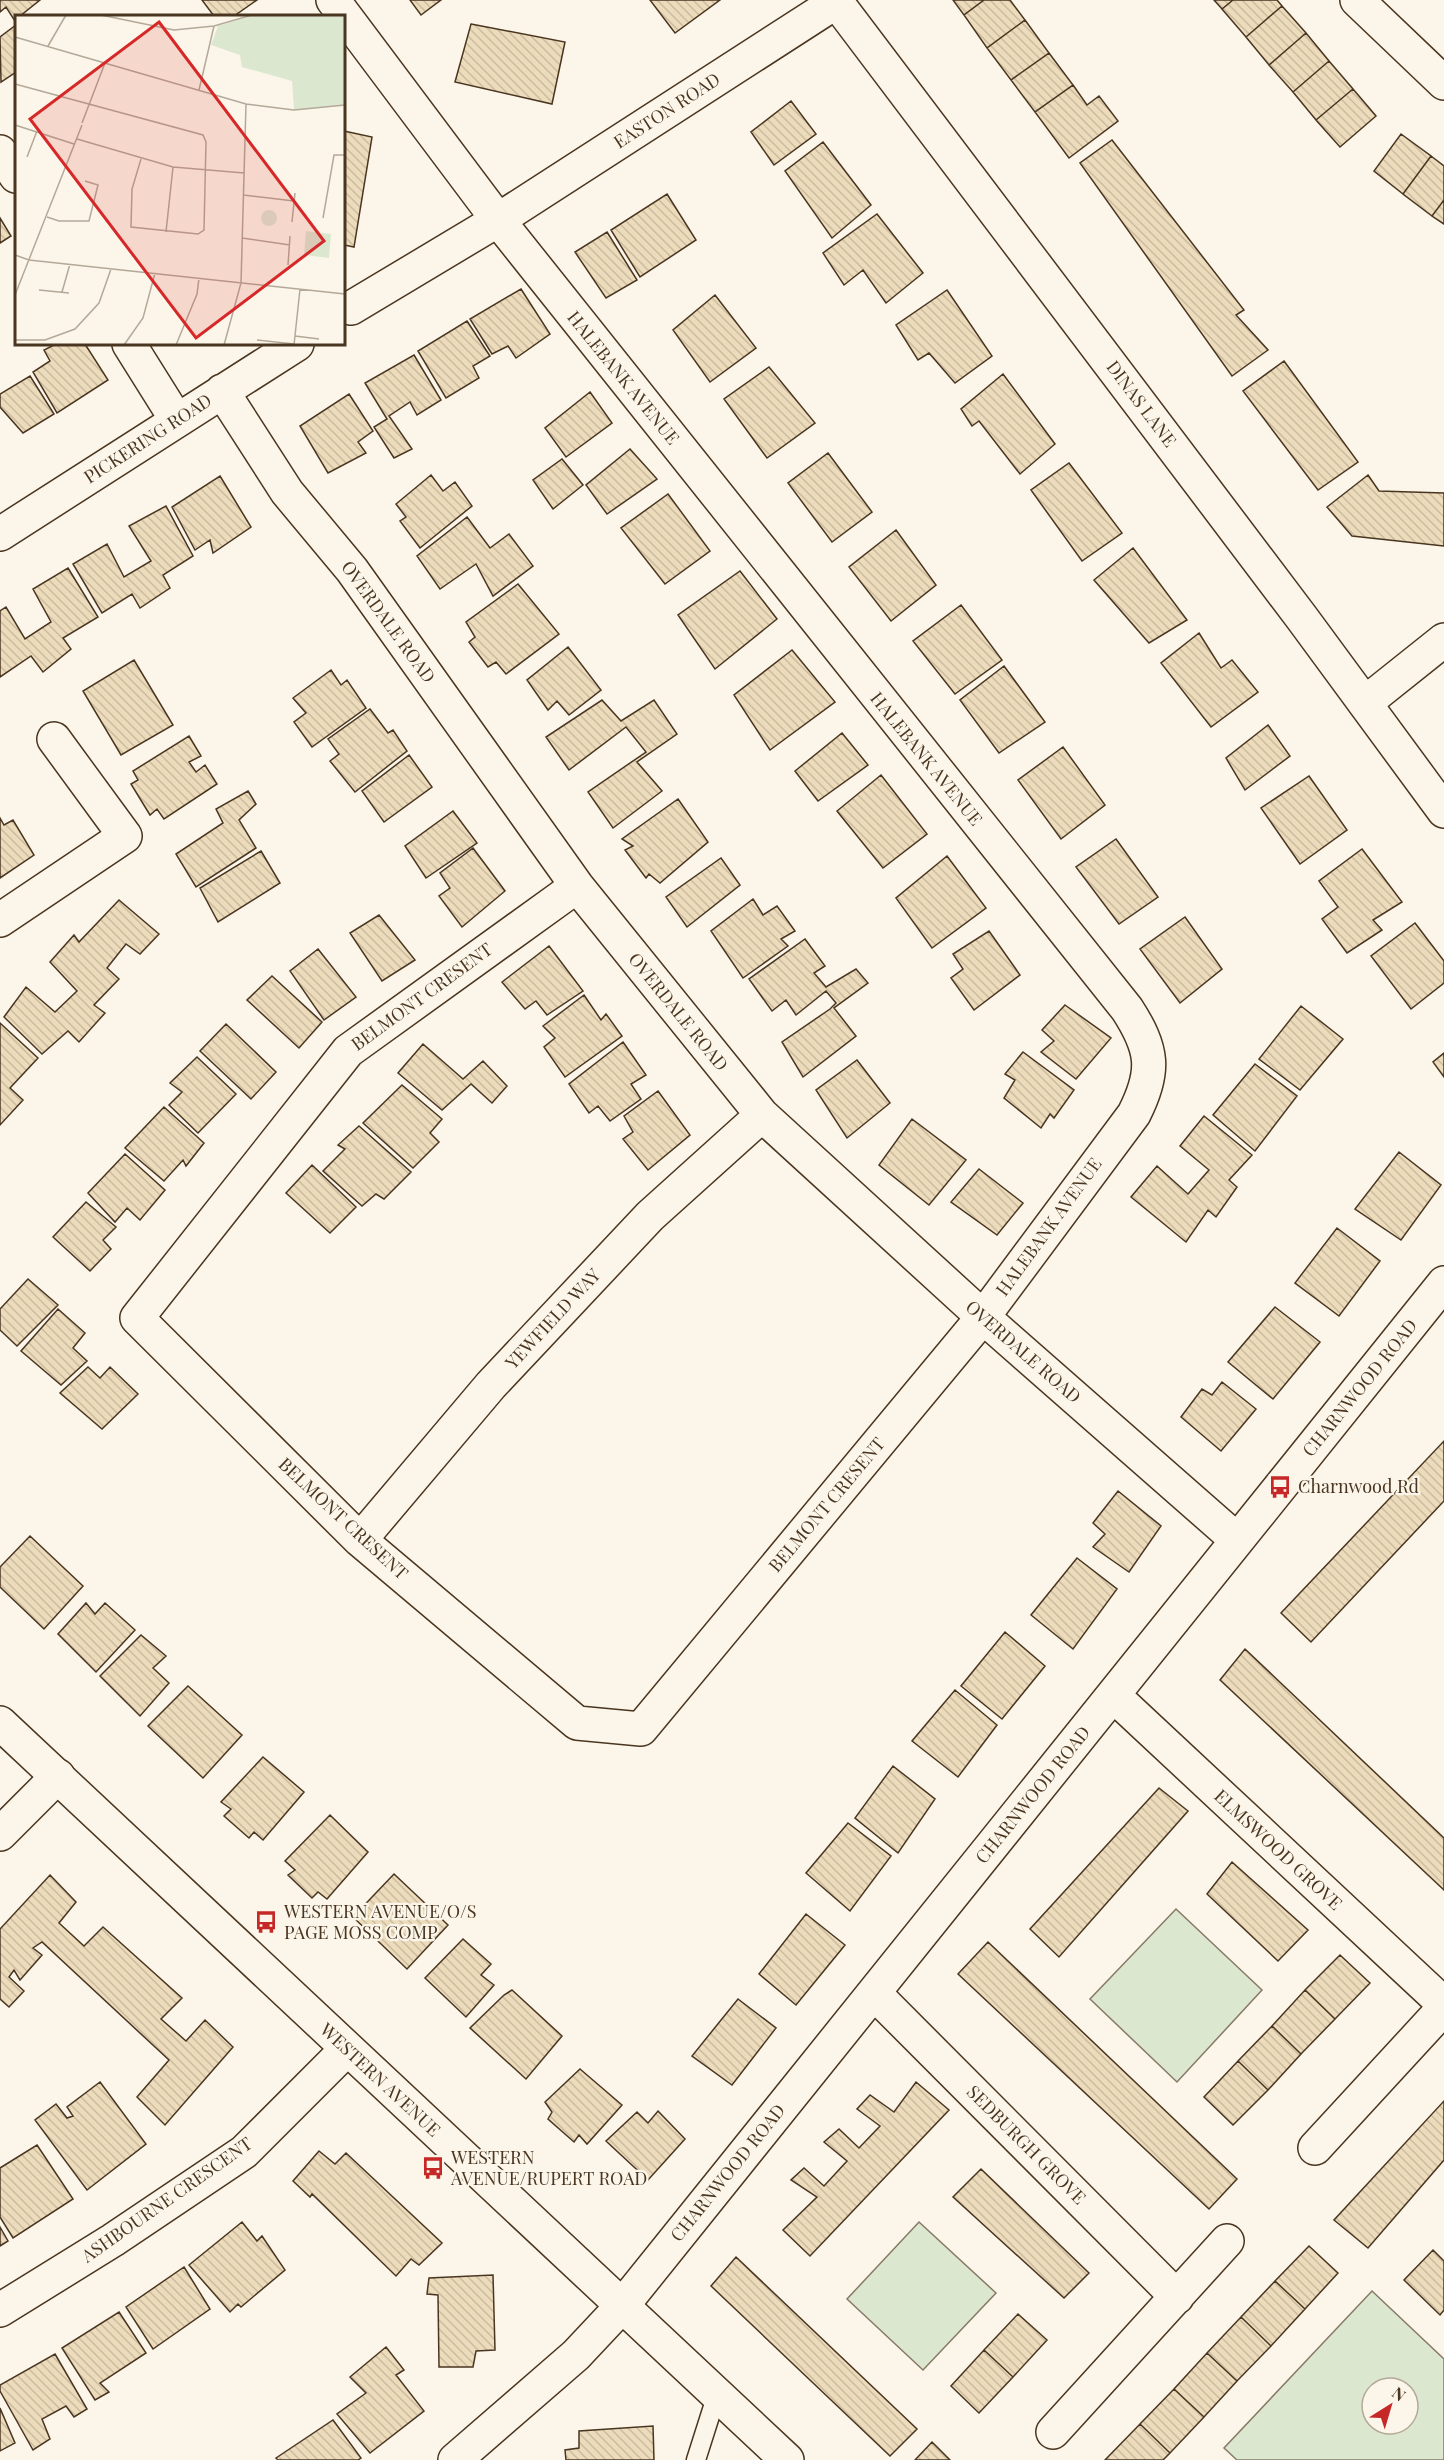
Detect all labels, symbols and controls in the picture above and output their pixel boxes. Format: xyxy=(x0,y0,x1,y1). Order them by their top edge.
inset map xyxy=(15,15,345,345)
street label: EASTON ROAD xyxy=(609,67,724,154)
street label: HALEBANK AVENUE xyxy=(562,306,685,449)
street label: DINAS LANE xyxy=(1101,355,1182,452)
street label: PICKERING ROAD xyxy=(79,388,216,488)
street label: OVERDALE ROAD xyxy=(336,556,441,687)
street label: HALEBANK AVENUE xyxy=(865,687,988,830)
street label: BELMONT CRESENT xyxy=(346,937,497,1056)
street label: OVERDALE ROAD xyxy=(624,947,734,1075)
street label: HALEBANK AVENUE xyxy=(990,1152,1106,1300)
street label: YEWFIELD WAY xyxy=(499,1263,605,1374)
street label: OVERDALE ROAD xyxy=(961,1294,1086,1408)
street label: CHARNWOOD ROAD xyxy=(1296,1314,1422,1461)
street label: BELMONT CRESENT xyxy=(763,1432,890,1577)
street label: BELMONT CRESENT xyxy=(274,1452,414,1585)
bus stop icon: Charnwood Rd xyxy=(1267,1474,1293,1500)
place label: Charnwood Rd xyxy=(1298,1474,1420,1498)
street label: CHARNWOOD ROAD xyxy=(969,1721,1095,1868)
street label: ELMSWOOD GROVE xyxy=(1210,1784,1348,1915)
place label: WESTERN AVENUE/O/S PAGE MOSS COMP xyxy=(283,1899,477,1944)
bus stop icon: WESTERN AVENUE/O/S PAGE MOSS COMP xyxy=(253,1909,279,1935)
street label: WESTERN AVENUE xyxy=(315,2017,446,2141)
street label: SEDBURGH GROVE xyxy=(962,2080,1091,2209)
street label: CHARNWOOD ROAD xyxy=(664,2099,790,2246)
street label: ASHBOURNE CRESCENT xyxy=(76,2131,257,2268)
place label: WESTERN AVENUE/RUPERT ROAD xyxy=(450,2145,647,2190)
bus stop icon: WESTERN AVENUE/RUPERT ROAD xyxy=(420,2155,446,2181)
north arrow xyxy=(1360,2376,1420,2436)
text: N xyxy=(1388,2382,1411,2406)

